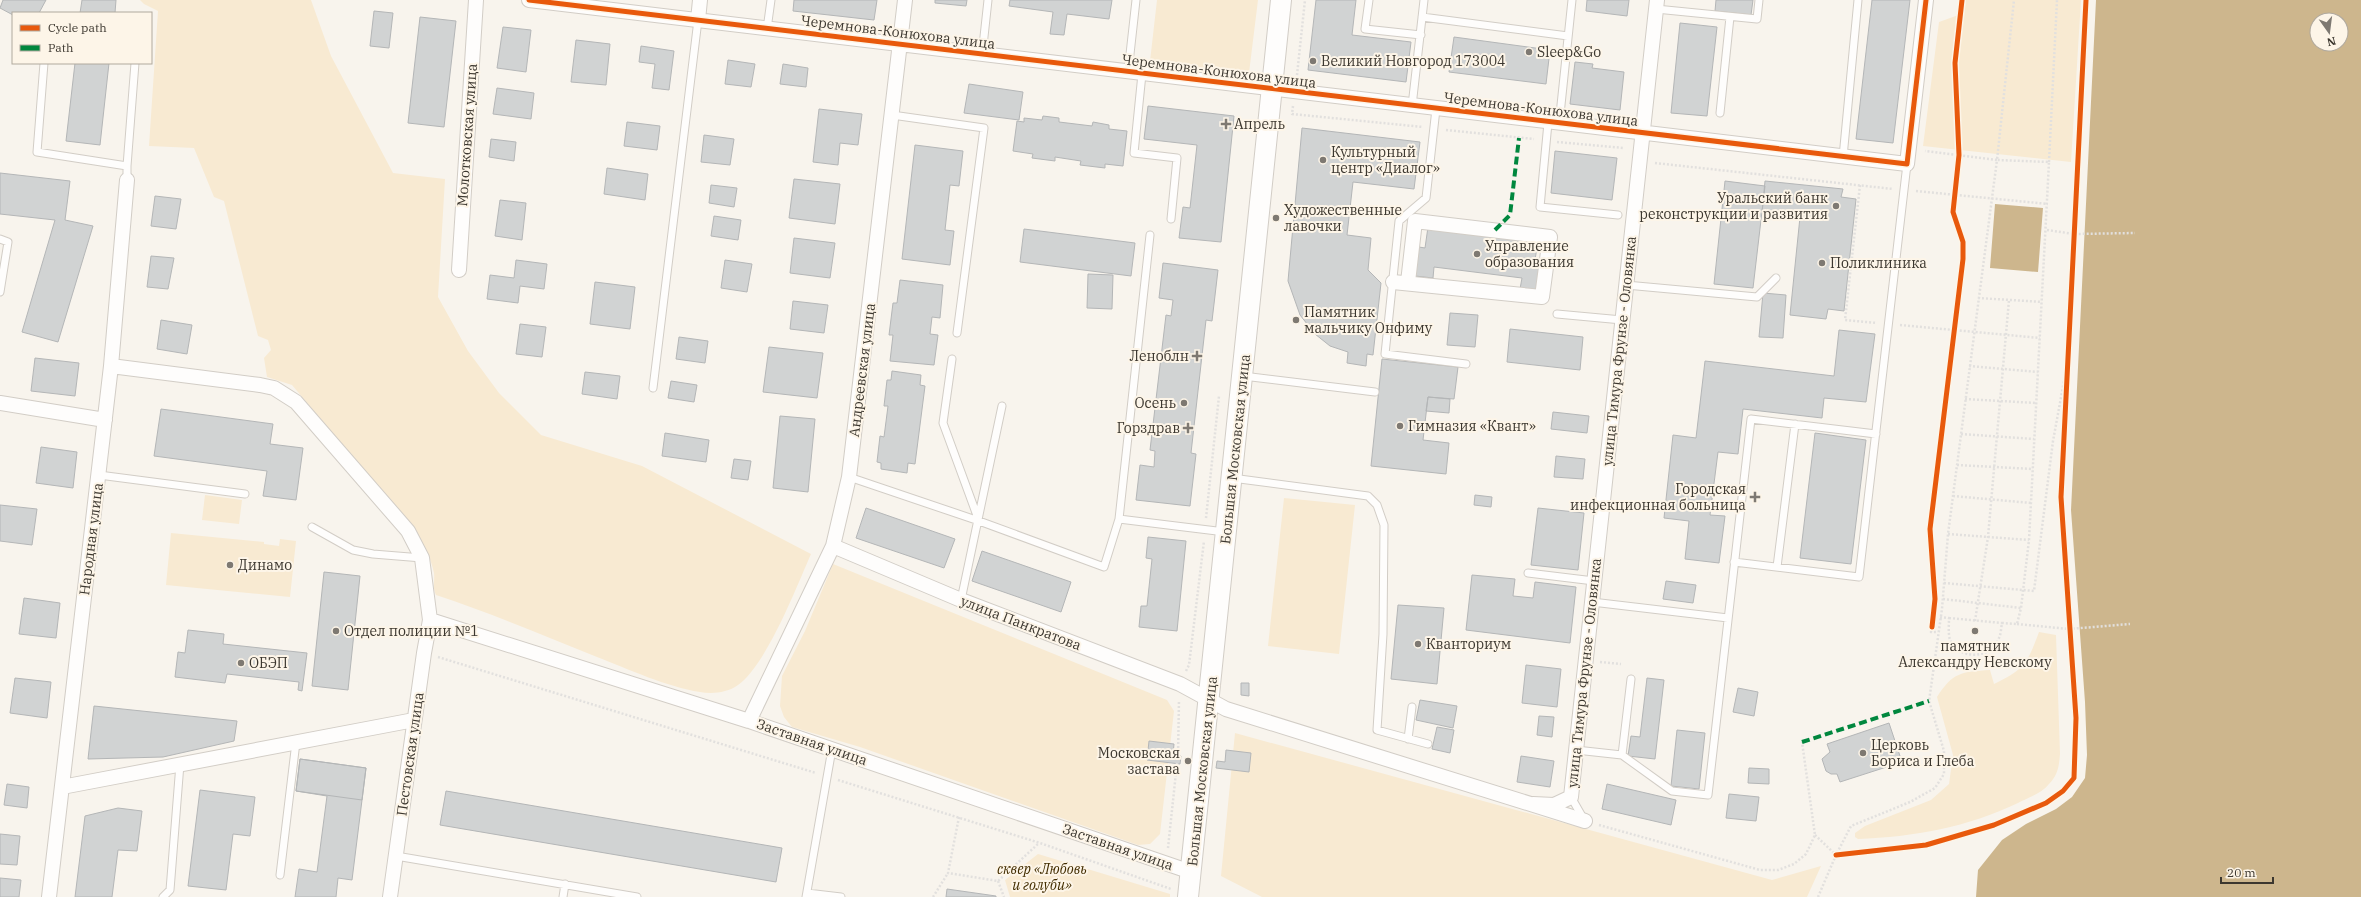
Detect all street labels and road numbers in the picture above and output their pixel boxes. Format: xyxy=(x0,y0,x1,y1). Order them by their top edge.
street label: Черемнова-Конюхова улица xyxy=(800,11,997,53)
street label: Черемнова-Конюхова улица xyxy=(1121,50,1318,92)
street label: Молотковская улица xyxy=(453,63,481,207)
street label: Черемнова-Конюхова улица xyxy=(1443,88,1640,130)
street label: улица Тимура Фрунзе - Оловянка xyxy=(1598,235,1640,467)
street label: Андреевская улица xyxy=(845,302,879,438)
street label: Большая Московская улица xyxy=(1216,353,1254,545)
street label: Народная улица xyxy=(75,481,107,596)
street label: улица Тимура Фрунзе - Оловянка xyxy=(1563,557,1605,789)
street label: улица Панкратова xyxy=(958,592,1084,654)
street label: Большая Московская улица xyxy=(1183,675,1221,867)
street label: Пестовская улица xyxy=(392,691,428,817)
street label: Заставная улица xyxy=(754,715,870,769)
street label: Заставная улица xyxy=(1060,820,1176,874)

